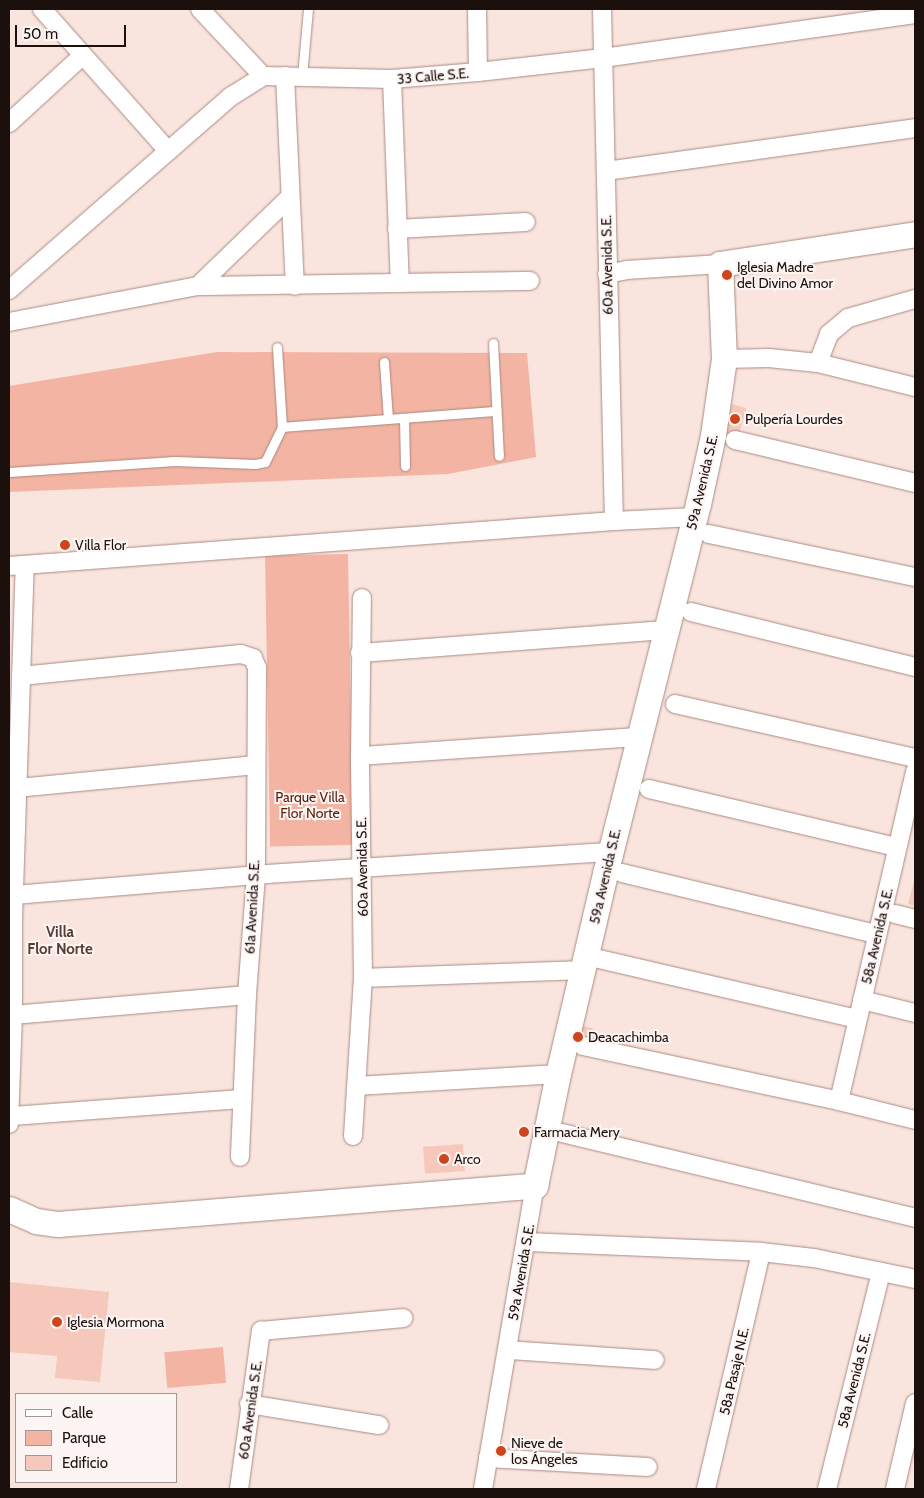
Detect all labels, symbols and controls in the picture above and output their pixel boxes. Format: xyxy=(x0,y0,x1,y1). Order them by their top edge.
scale bar xyxy=(18,15,129,47)
text: 50 m xyxy=(23,25,58,43)
street label: 33 Calle S.E. xyxy=(396,64,470,88)
street label: 60a Avenida S.E. xyxy=(598,215,616,315)
place label: Iglesia Madre del Divino Amor xyxy=(737,259,833,292)
marker: Iglesia Madre del Divino Amor xyxy=(721,269,733,281)
place label: Pulpería Lourdes xyxy=(745,411,843,427)
marker: Pulpería Lourdes xyxy=(729,413,741,425)
street label: 59a Avenida S.E. xyxy=(683,433,721,531)
place label: Villa Flor xyxy=(75,537,126,553)
marker: Villa Flor xyxy=(59,539,71,551)
park label: Parque Villa Flor Norte xyxy=(275,789,345,822)
street label: 60a Avenida S.E. xyxy=(353,817,371,917)
street label: 59a Avenida S.E. xyxy=(586,827,624,925)
street label: 61a Avenida S.E. xyxy=(241,859,263,955)
street label: 58a Avenida S.E. xyxy=(858,886,896,986)
district label: Villa Flor Norte xyxy=(27,923,93,958)
place label: Deacachimba xyxy=(588,1029,669,1045)
marker: Deacachimba xyxy=(572,1031,584,1043)
place label: Farmacia Mery xyxy=(534,1124,620,1140)
marker: Farmacia Mery xyxy=(518,1126,530,1138)
place label: Arco xyxy=(454,1151,481,1167)
marker: Arco xyxy=(438,1153,450,1165)
street label: 59a Avenida S.E. xyxy=(504,1222,538,1322)
place label: Iglesia Mormona xyxy=(67,1314,164,1330)
marker: Iglesia Mormona xyxy=(51,1316,63,1328)
street label: 58a Pasaje N.E. xyxy=(716,1325,752,1417)
street label: 58a Avenida S.E. xyxy=(834,1330,874,1430)
street label: 60a Avenida S.E. xyxy=(235,1359,265,1461)
legend xyxy=(15,1393,178,1483)
text: Calle xyxy=(62,1404,93,1422)
text: Parque xyxy=(62,1429,106,1447)
place label: Nieve de los Ángeles xyxy=(511,1435,578,1468)
marker: Nieve de los Ángeles xyxy=(495,1445,507,1457)
text: Edificio xyxy=(62,1454,108,1472)

